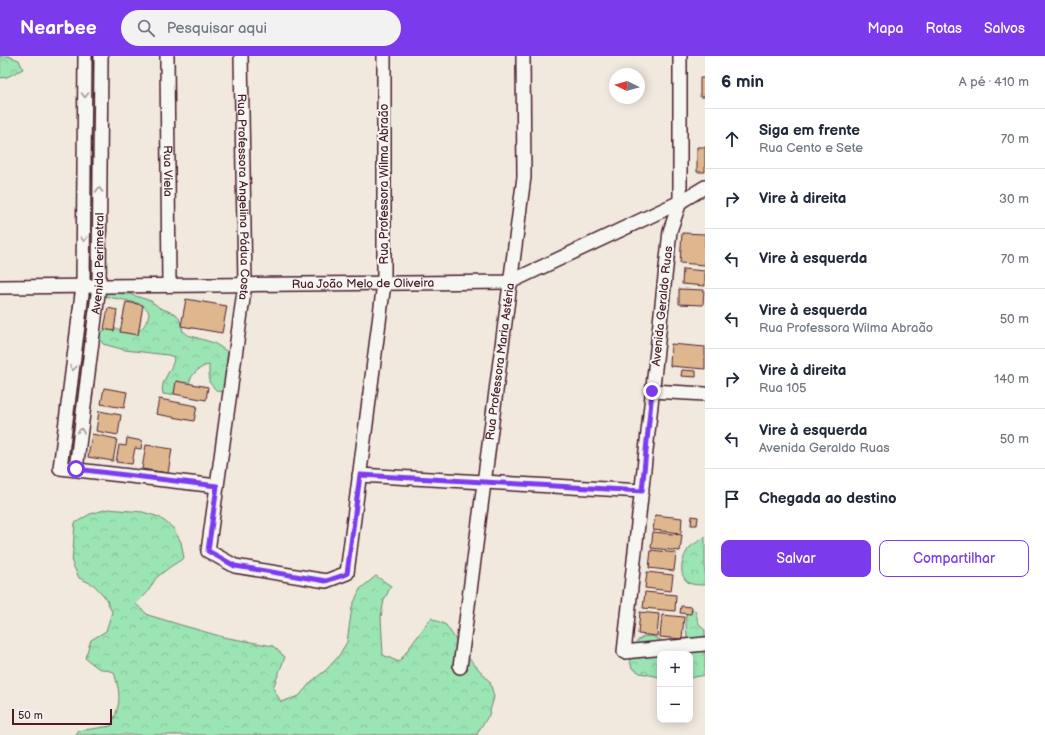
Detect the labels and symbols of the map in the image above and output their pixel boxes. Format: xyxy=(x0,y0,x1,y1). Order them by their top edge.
north arrow xyxy=(609,68,645,104)
one-way arrow xyxy=(81,92,89,98)
street label: Rua Professora Angelina Pádua Costa xyxy=(234,94,252,301)
street label: Rua Professora Wilma Abraão xyxy=(377,103,392,264)
street label: Rua Viela xyxy=(160,145,175,197)
one-way arrow xyxy=(95,187,104,193)
street label: Avenida Perimetral xyxy=(89,212,108,315)
one-way arrow xyxy=(80,236,88,242)
street label: Avenida Geraldo Ruas xyxy=(649,245,676,367)
street label: Rua João Melo de Oliveira xyxy=(292,276,435,292)
street label: Rua Professora Maria Astéria xyxy=(483,282,518,441)
one-way arrow xyxy=(69,365,78,371)
route end xyxy=(643,382,661,400)
one-way arrow xyxy=(76,428,85,434)
route start xyxy=(67,460,85,478)
scale bar xyxy=(12,707,112,726)

